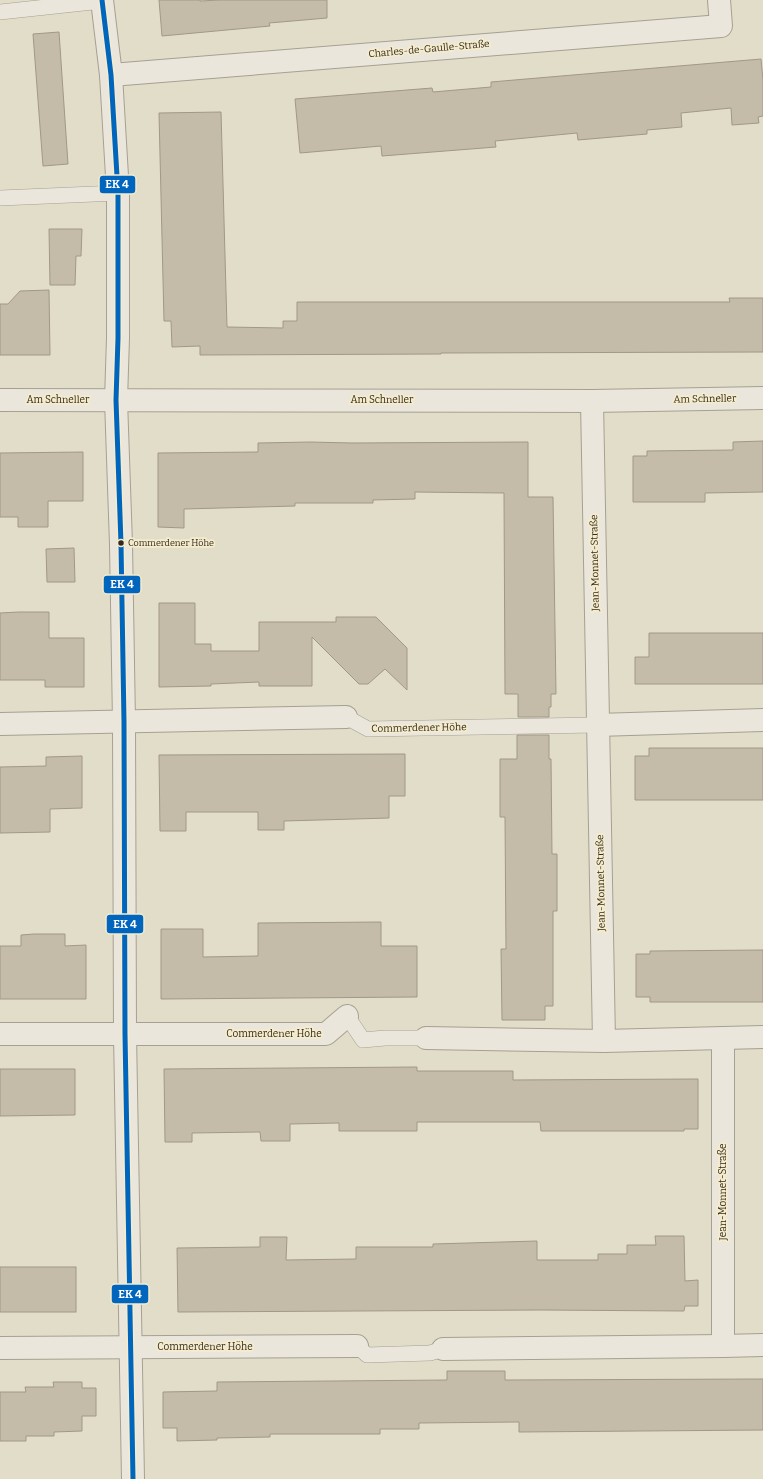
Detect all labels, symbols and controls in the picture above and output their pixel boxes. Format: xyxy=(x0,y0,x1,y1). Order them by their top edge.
street label: Charles-de-Gaulle-Straße xyxy=(368,38,490,60)
line badge: EK 4 xyxy=(99,175,136,194)
text: EK 4 xyxy=(105,178,129,191)
street label: Am Schneller xyxy=(673,392,737,406)
street label: Am Schneller xyxy=(27,394,90,406)
street label: Am Schneller xyxy=(351,394,414,406)
street label: Jean-Monnet-Straße xyxy=(588,515,602,612)
marker: Commerdener Höhe xyxy=(116,538,126,548)
place label: Commerdener Höhe xyxy=(128,538,214,548)
line badge: EK 4 xyxy=(103,575,141,594)
text: EK 4 xyxy=(110,578,134,591)
street label: Commerdener Höhe xyxy=(371,721,467,735)
street label: Jean-Monnet-Straße xyxy=(594,835,608,932)
line badge: EK 4 xyxy=(106,914,144,934)
text: EK 4 xyxy=(113,918,137,931)
street label: Commerdener Höhe xyxy=(226,1028,322,1040)
street label: Jean-Monnet-Straße xyxy=(717,1144,729,1241)
line badge: EK 4 xyxy=(111,1284,149,1304)
text: EK 4 xyxy=(118,1288,142,1301)
street label: Commerdener Höhe xyxy=(157,1341,253,1353)

